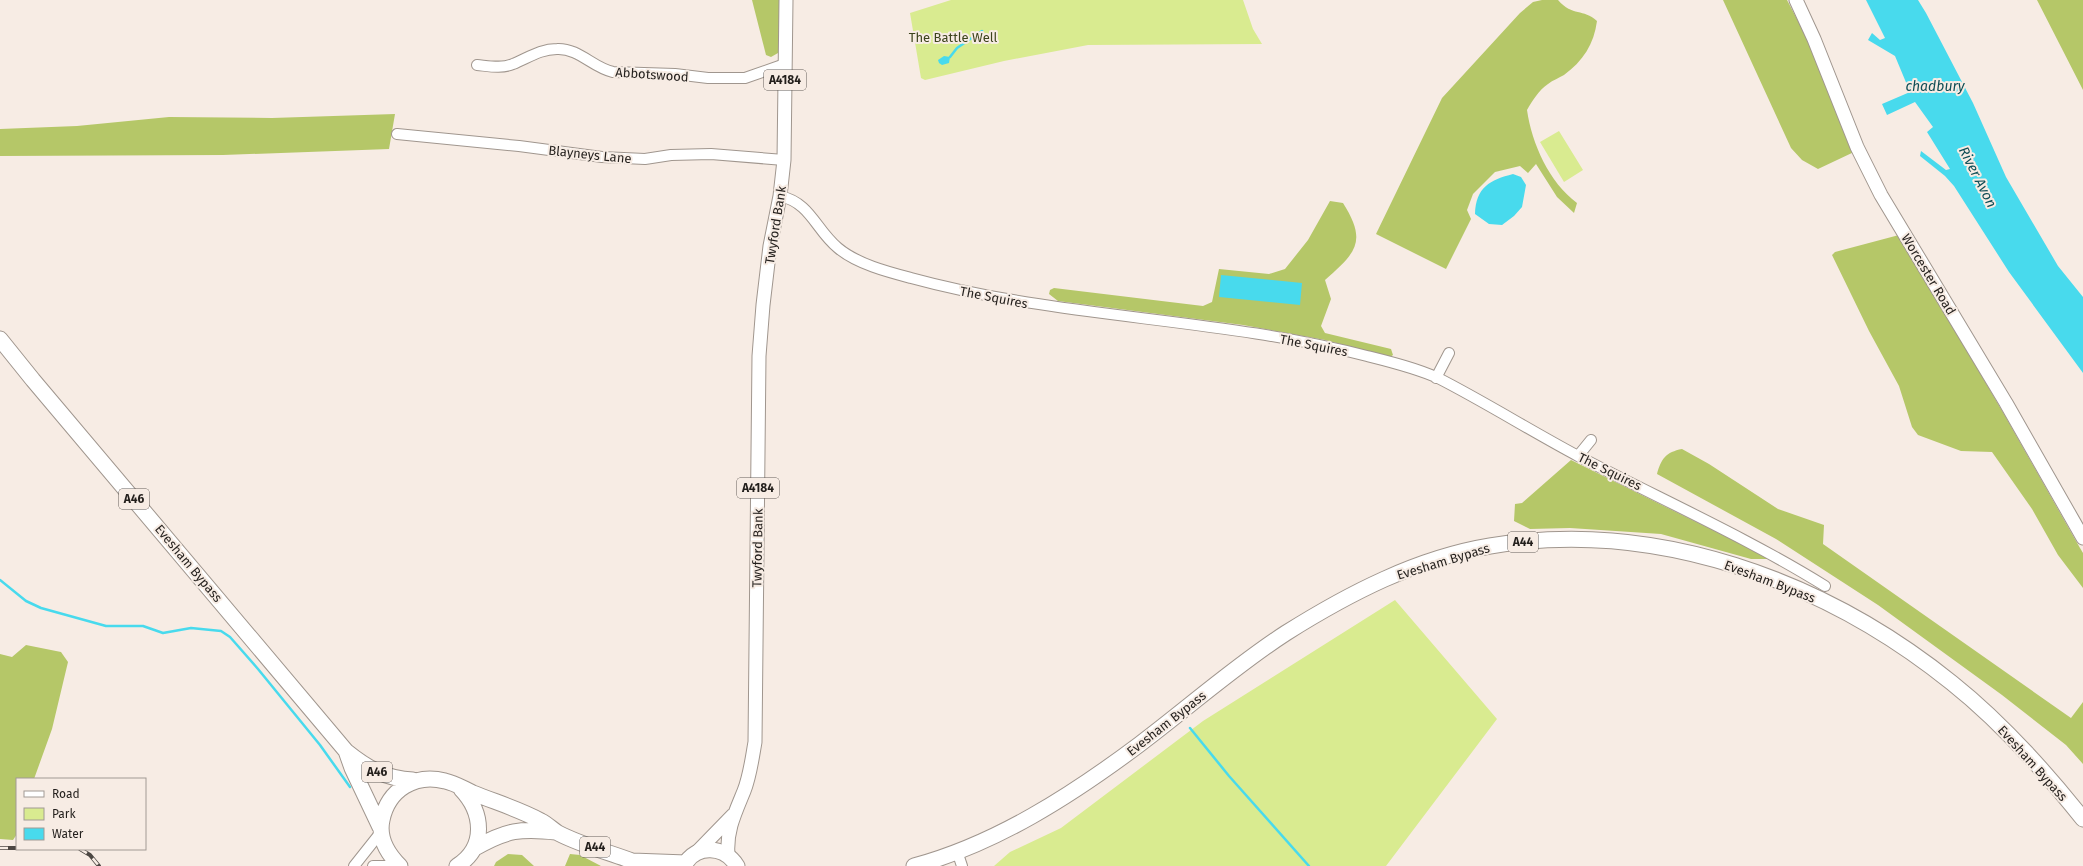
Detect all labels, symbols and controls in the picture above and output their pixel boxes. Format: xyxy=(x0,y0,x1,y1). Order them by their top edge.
park label: The Battle Well xyxy=(909,30,998,45)
street label: Abbotswood xyxy=(615,64,689,85)
road number: A4184 xyxy=(764,70,806,90)
water label: chadbury xyxy=(1905,78,1966,95)
street label: Blayneys Lane xyxy=(548,143,632,166)
water label: River Avon xyxy=(1955,144,2000,211)
street label: Twyford Bank xyxy=(762,185,789,265)
street label: Worcester Road xyxy=(1898,231,1959,318)
street label: The Squires xyxy=(959,284,1029,311)
street label: The Squires xyxy=(1279,332,1349,359)
street label: The Squires xyxy=(1576,450,1644,493)
road number: A4184 xyxy=(737,478,779,498)
road number: A46 xyxy=(119,489,149,509)
street label: Twyford Bank xyxy=(749,508,766,588)
street label: Evesham Bypass xyxy=(152,522,225,605)
road number: A44 xyxy=(1508,532,1538,552)
street label: Evesham Bypass xyxy=(1395,540,1491,583)
street label: Evesham Bypass xyxy=(1722,557,1817,606)
street label: Evesham Bypass xyxy=(1124,688,1209,759)
street label: Evesham Bypass xyxy=(1995,723,2070,804)
road number: A46 xyxy=(362,762,392,782)
legend xyxy=(16,778,146,850)
text: Road xyxy=(52,787,80,801)
text: Park xyxy=(52,807,76,821)
text: Water xyxy=(52,827,84,841)
road number: A44 xyxy=(580,837,610,857)

